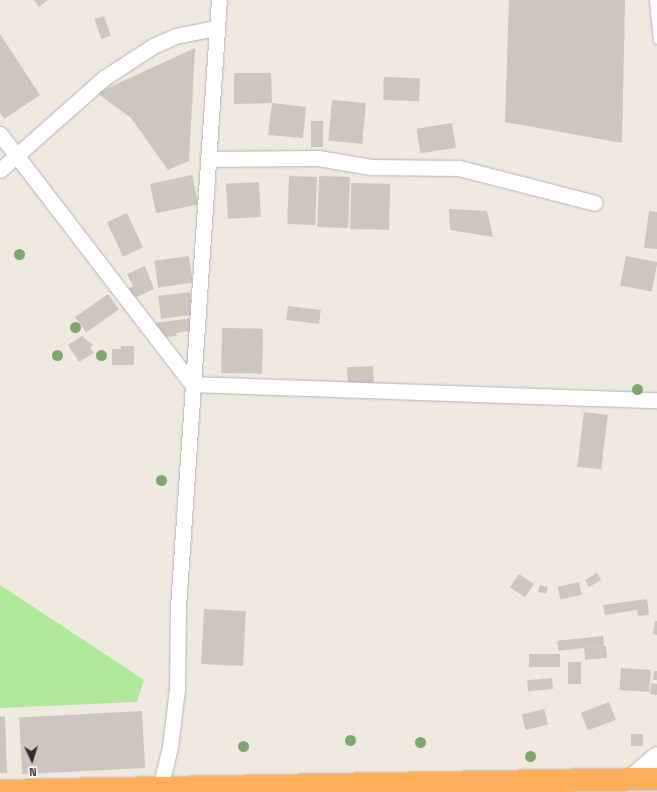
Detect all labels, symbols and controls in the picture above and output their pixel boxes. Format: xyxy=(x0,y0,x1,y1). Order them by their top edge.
north arrow xyxy=(12,740,52,780)
text: N xyxy=(29,765,37,779)

